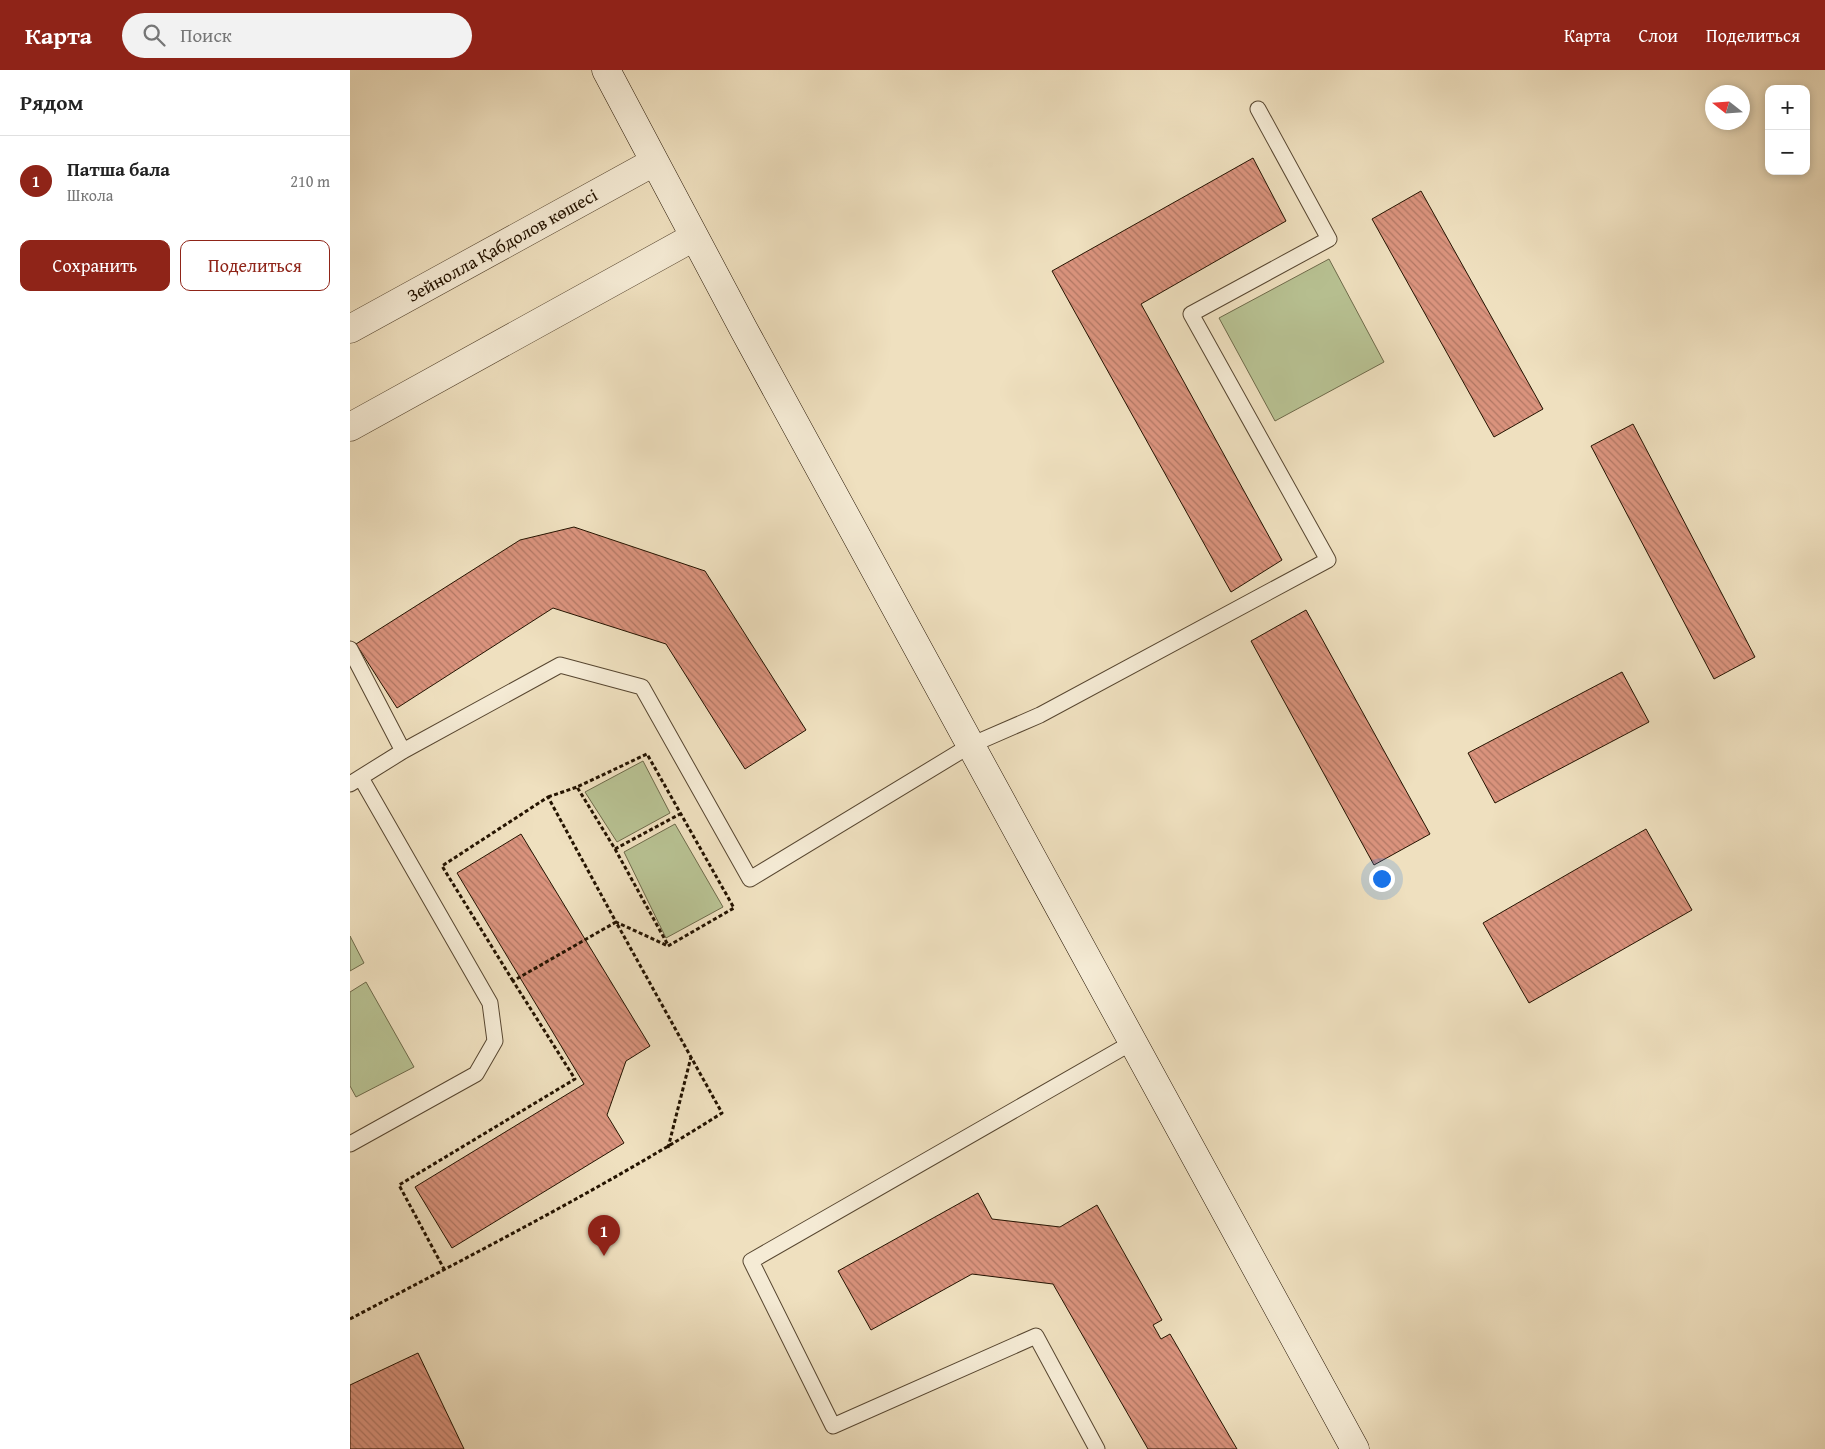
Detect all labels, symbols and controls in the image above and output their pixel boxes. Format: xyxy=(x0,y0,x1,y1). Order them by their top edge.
search box xyxy=(122,13,472,58)
text: Карта xyxy=(25,18,92,53)
icon: search xyxy=(140,21,168,49)
text: Поиск xyxy=(180,21,232,49)
text: Карта xyxy=(1564,22,1611,49)
text: Слои xyxy=(1639,22,1678,49)
text: Поделиться xyxy=(1706,22,1800,49)
north arrow xyxy=(1705,85,1750,130)
map controls xyxy=(1765,85,1810,175)
button: + xyxy=(1765,85,1810,130)
text: Рядом xyxy=(20,87,83,118)
button: − xyxy=(1765,130,1810,175)
text: Патша бала xyxy=(67,155,170,183)
text: 1 xyxy=(32,169,40,193)
text: 210 m xyxy=(290,169,330,193)
street label: Зейнолла Қабдолов көшесі xyxy=(402,181,602,309)
text: Школа xyxy=(67,183,113,207)
button: Сохранить xyxy=(20,240,170,291)
button: Поделиться xyxy=(180,240,330,291)
your location xyxy=(1369,866,1395,892)
pin: 1 xyxy=(588,1215,620,1256)

